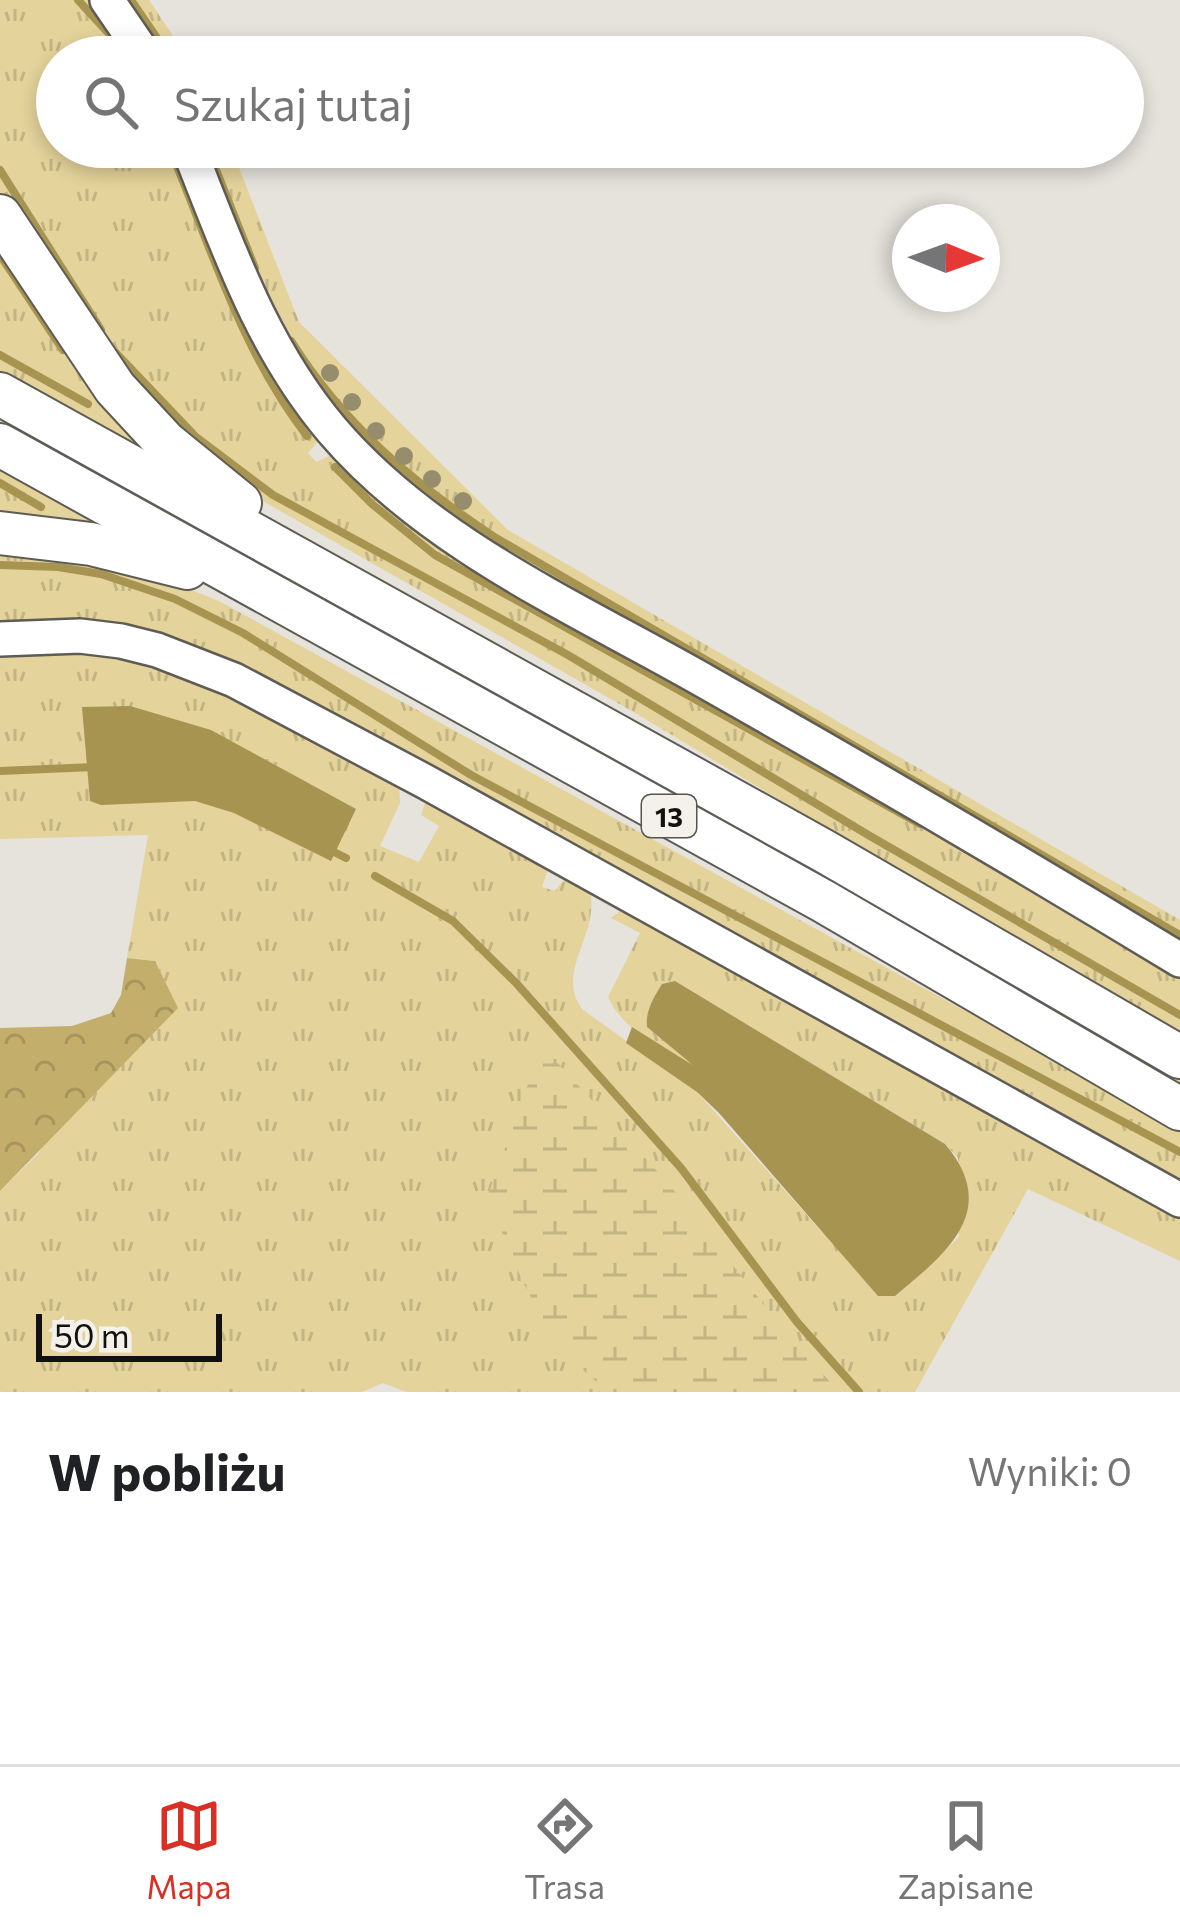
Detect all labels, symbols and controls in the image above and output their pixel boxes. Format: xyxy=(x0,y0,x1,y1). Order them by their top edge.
search box xyxy=(36,36,1144,168)
icon: search xyxy=(78,69,144,135)
text: Szukaj tutaj xyxy=(174,75,413,130)
north arrow xyxy=(892,204,1000,312)
road number: 13 xyxy=(642,795,696,837)
scale bar xyxy=(36,1308,222,1361)
text: 50 m xyxy=(54,1314,130,1355)
text: W pobliżu xyxy=(48,1439,285,1502)
text: Wyniki: 0 xyxy=(968,1446,1132,1494)
tab: Mapa xyxy=(146,1793,232,1906)
tab: Trasa xyxy=(524,1793,605,1906)
tab: Zapisane xyxy=(898,1793,1034,1906)

